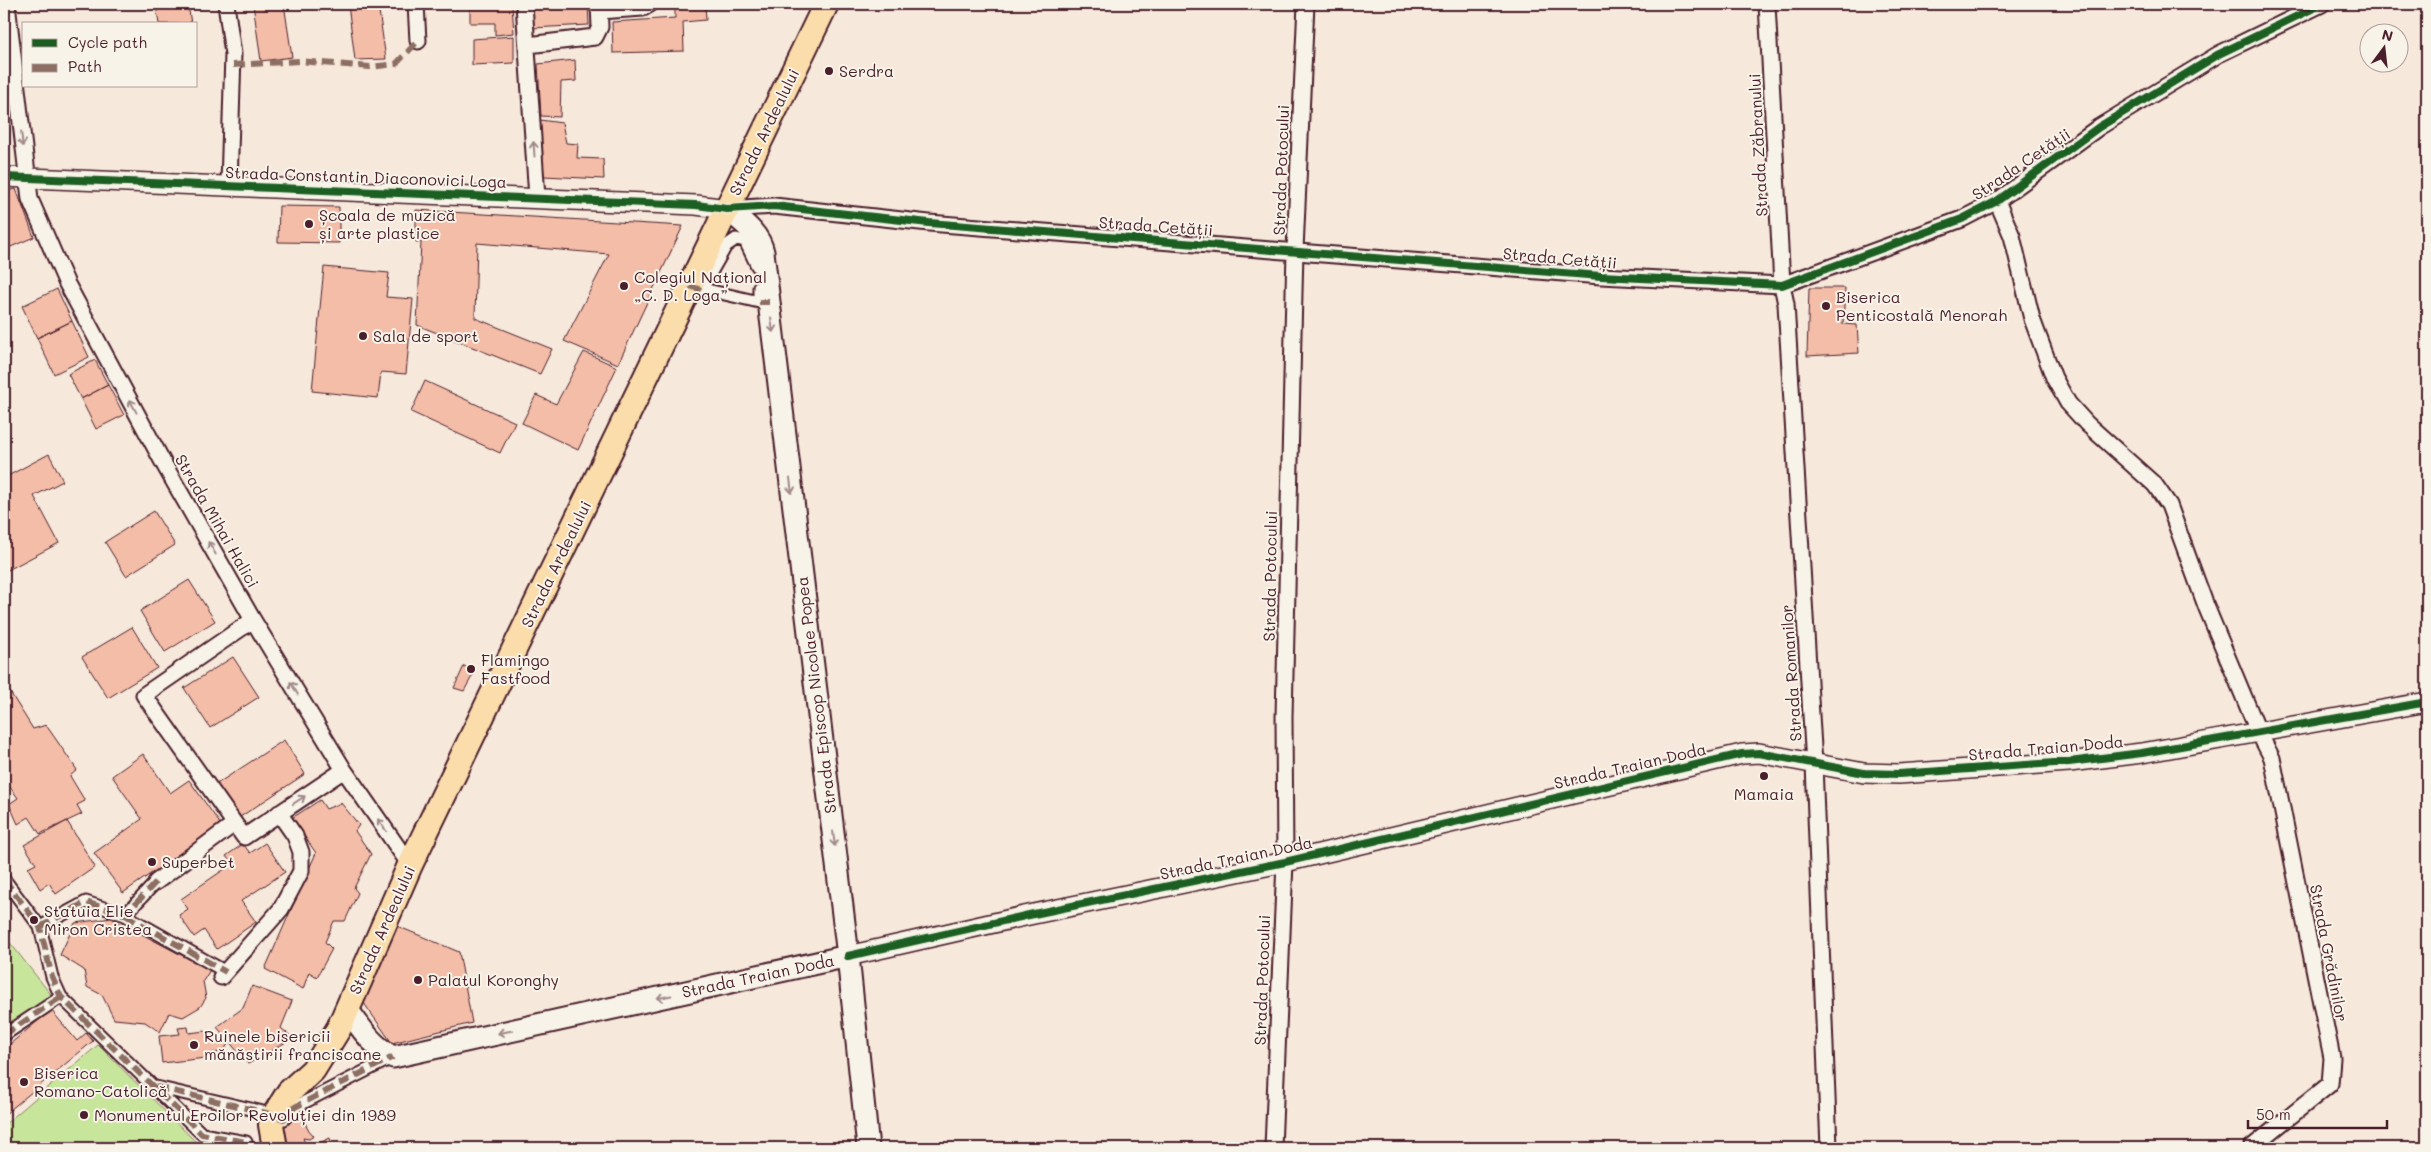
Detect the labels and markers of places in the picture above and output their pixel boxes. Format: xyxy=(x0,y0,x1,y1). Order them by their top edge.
place label: Serdra xyxy=(839,60,894,81)
marker: Serdra xyxy=(823,65,835,77)
place label: Școala de muzică și arte plastice xyxy=(319,204,456,244)
marker: Școala de muzică și arte plastice xyxy=(303,218,315,230)
place label: Colegiul Național „C. D. Loga” xyxy=(634,266,767,305)
marker: Colegiul Național „C. D. Loga” xyxy=(618,280,630,292)
place label: Biserica Penticostală Menorah xyxy=(1836,286,2007,325)
marker: Biserica Penticostală Menorah xyxy=(1820,300,1832,312)
place label: Sala de sport xyxy=(373,325,478,346)
marker: Sala de sport xyxy=(357,330,369,342)
place label: Flamingo Fastfood xyxy=(481,649,550,688)
marker: Flamingo Fastfood xyxy=(465,663,477,675)
marker: Mamaia xyxy=(1758,770,1770,782)
place label: Mamaia xyxy=(1734,783,1794,804)
place label: Superbet xyxy=(162,851,235,872)
marker: Superbet xyxy=(146,856,158,868)
place label: Statuia Elie Miron Cristea xyxy=(44,900,152,939)
marker: Statuia Elie Miron Cristea xyxy=(28,914,40,926)
place label: Palatul Koronghy xyxy=(428,969,559,990)
marker: Palatul Koronghy xyxy=(412,974,424,986)
place label: Ruinele bisericii mănăstirii franciscane xyxy=(204,1025,382,1064)
marker: Ruinele bisericii mănăstirii franciscane xyxy=(188,1039,200,1051)
place label: Biserica Romano-Catolică xyxy=(34,1062,168,1101)
marker: Biserica Romano-Catolică xyxy=(18,1076,30,1088)
place label: Monumentul Eroilor Revoluției din 1989 xyxy=(94,1104,396,1126)
marker: Monumentul Eroilor Revoluției din 1989 xyxy=(78,1109,90,1121)

